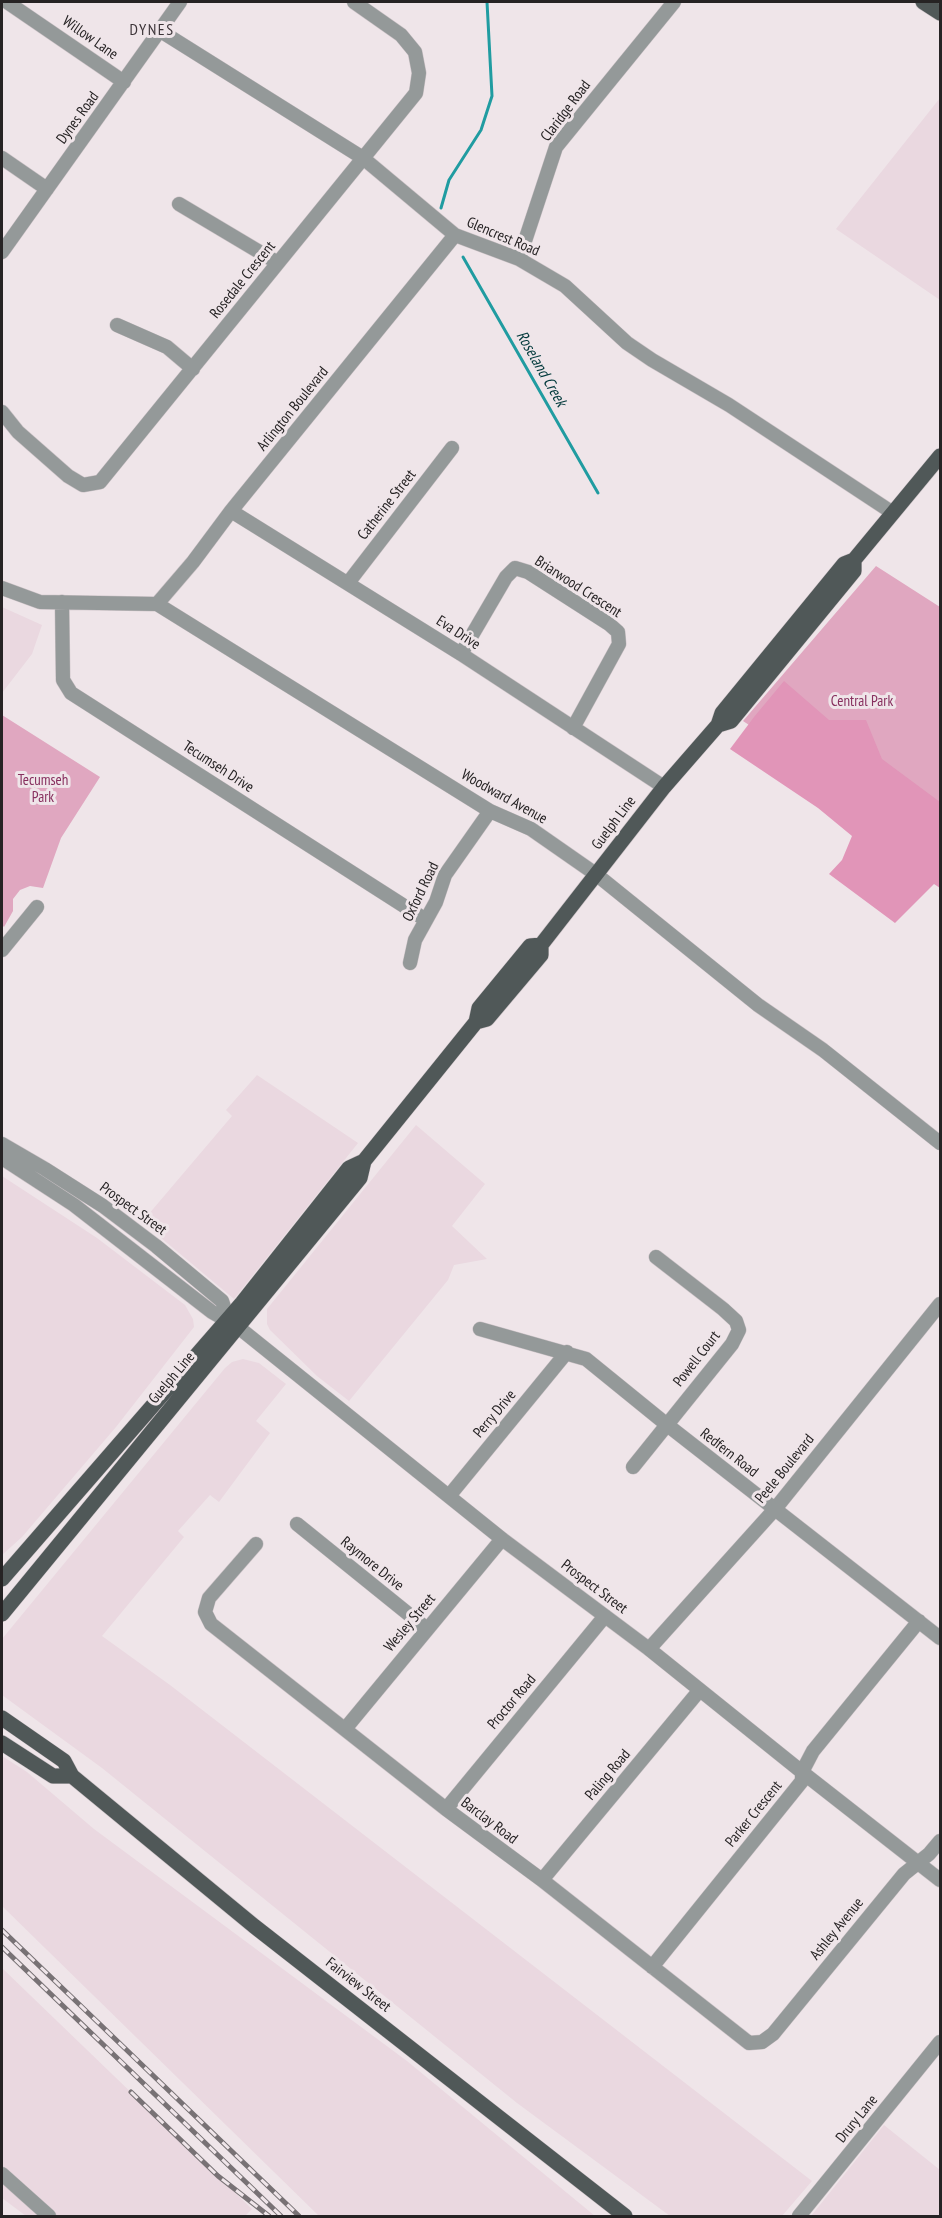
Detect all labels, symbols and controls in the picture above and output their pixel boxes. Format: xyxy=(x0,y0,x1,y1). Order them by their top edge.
street label: Willow Lane xyxy=(59,12,121,64)
district label: DYNES xyxy=(130,20,174,40)
street label: Claridge Road xyxy=(537,77,595,145)
street label: Dynes Road xyxy=(53,88,103,148)
street label: Glencrest Road xyxy=(464,214,542,260)
street label: Rosedale Crescent xyxy=(207,238,279,322)
water label: Roseland Creek xyxy=(512,328,570,410)
street label: Arlington Boulevard xyxy=(254,363,332,455)
street label: Catherine Street xyxy=(354,466,420,544)
street label: Briarwood Crescent xyxy=(531,552,625,622)
street label: Eva Drive xyxy=(433,612,483,654)
park label: Central Park xyxy=(831,693,893,711)
street label: Tecumseh Drive xyxy=(179,737,257,797)
street label: Woodward Avenue xyxy=(458,766,550,828)
park label: Tecumseh Park xyxy=(18,772,68,807)
street label: Guelph Line xyxy=(588,793,640,853)
street label: Oxford Road xyxy=(399,859,443,925)
street label: Prospect Street xyxy=(96,1179,170,1239)
street label: Powell Court xyxy=(670,1328,724,1390)
street label: Guelph Line xyxy=(145,1348,199,1408)
street label: Perry Drive xyxy=(470,1386,520,1442)
street label: Redfern Road xyxy=(696,1425,762,1481)
street label: Peele Boulevard xyxy=(752,1431,818,1507)
street label: Raymore Drive xyxy=(337,1533,407,1595)
street label: Prospect Street xyxy=(557,1556,631,1618)
street label: Wesley Street xyxy=(381,1590,439,1656)
street label: Proctor Road xyxy=(484,1671,540,1733)
street label: Paling Road xyxy=(582,1746,634,1804)
street label: Parker Crescent xyxy=(722,1777,786,1851)
street label: Barclay Road xyxy=(457,1794,521,1848)
street label: Ashley Avenue xyxy=(806,1894,868,1964)
street label: Fairview Street xyxy=(322,1954,394,2016)
street label: Drury Lane xyxy=(832,2091,882,2147)

